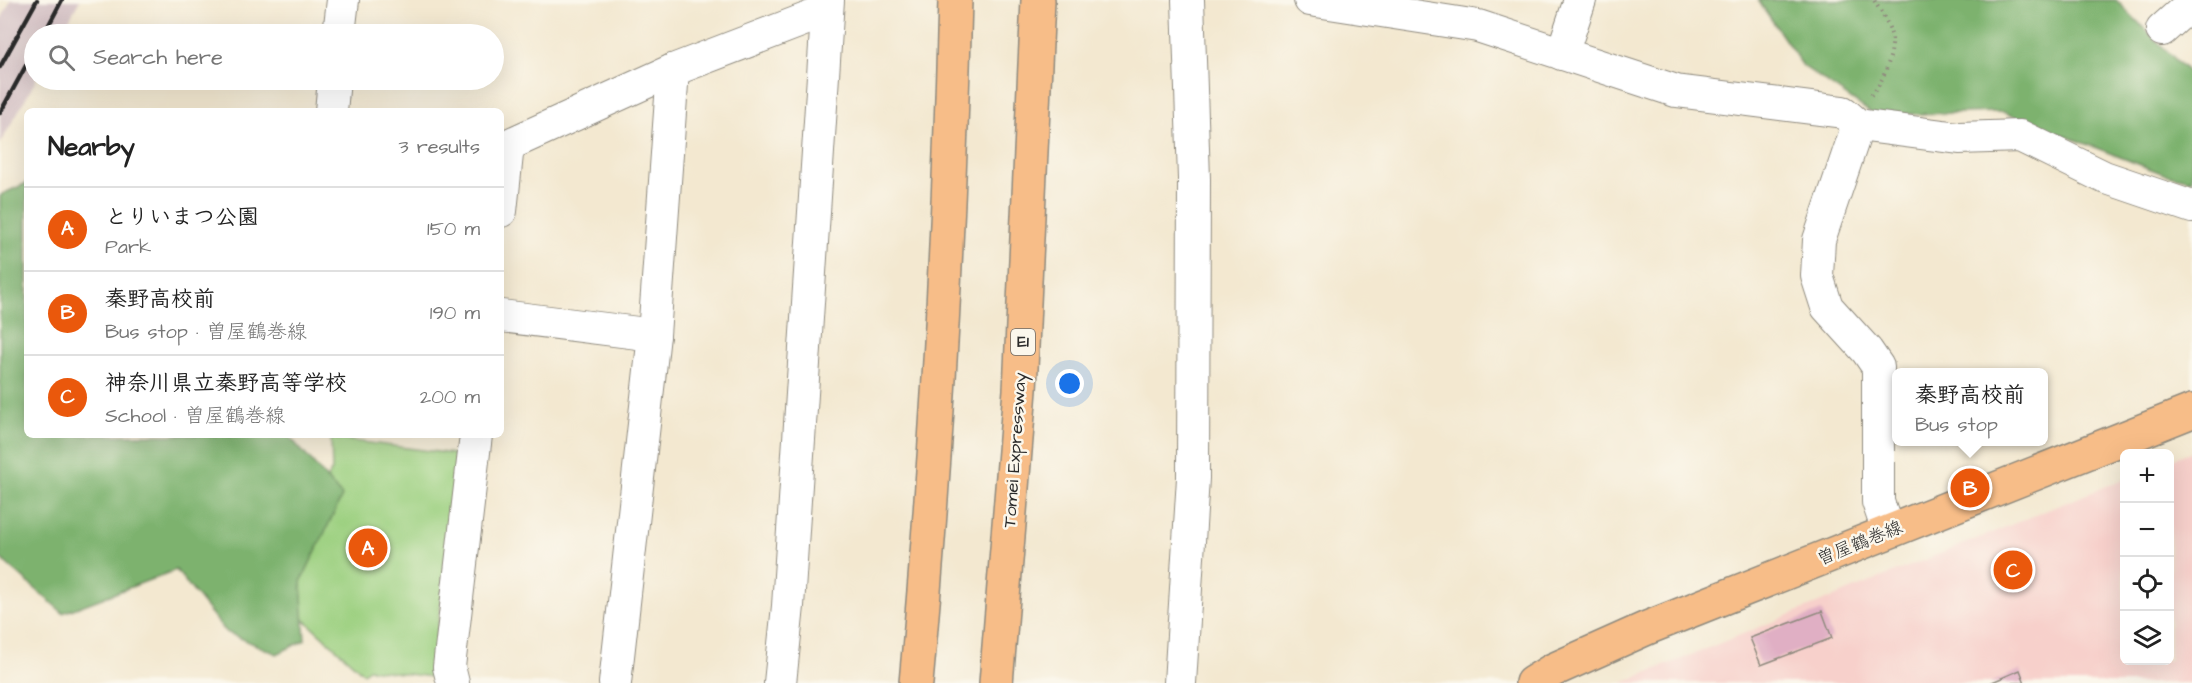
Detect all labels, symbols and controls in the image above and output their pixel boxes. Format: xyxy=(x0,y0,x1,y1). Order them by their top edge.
search box xyxy=(24,24,504,90)
icon: search xyxy=(45,41,78,74)
text: Search here xyxy=(93,42,223,73)
text: Nearby xyxy=(48,129,135,165)
text: 3 results xyxy=(398,133,480,161)
text: とりいまつ公園 xyxy=(105,202,259,233)
text: A xyxy=(61,215,74,243)
text: 150 m xyxy=(427,215,480,243)
text: Park xyxy=(105,233,151,261)
text: 秦野高校前 xyxy=(105,284,215,315)
text: B xyxy=(60,299,75,327)
text: 190 m xyxy=(430,299,480,327)
text: Bus stop · 曽屋鶴巻線 xyxy=(105,318,307,346)
road number: E1 xyxy=(1011,329,1035,355)
text: 神奈川県立秦野高等学校 xyxy=(105,368,347,399)
popup xyxy=(1892,368,2048,446)
your location xyxy=(1055,369,1084,398)
street label: Tomei Expressway xyxy=(997,371,1034,529)
text: 秦野高校前 xyxy=(1915,380,2025,411)
text: C xyxy=(60,383,75,411)
text: 200 m xyxy=(420,383,480,411)
text: School · 曽屋鶴巻線 xyxy=(105,402,285,430)
text: Bus stop xyxy=(1915,411,1998,439)
map controls xyxy=(2120,449,2174,665)
button: + xyxy=(2120,449,2174,503)
pin: B xyxy=(1950,466,1990,510)
button: − xyxy=(2120,503,2174,557)
street label: 曽屋鶴巻線 xyxy=(1814,515,1906,571)
pin: A xyxy=(348,526,388,570)
pin: C xyxy=(1994,548,2032,592)
button: locate xyxy=(2120,557,2174,611)
button: layers xyxy=(2120,611,2174,665)

